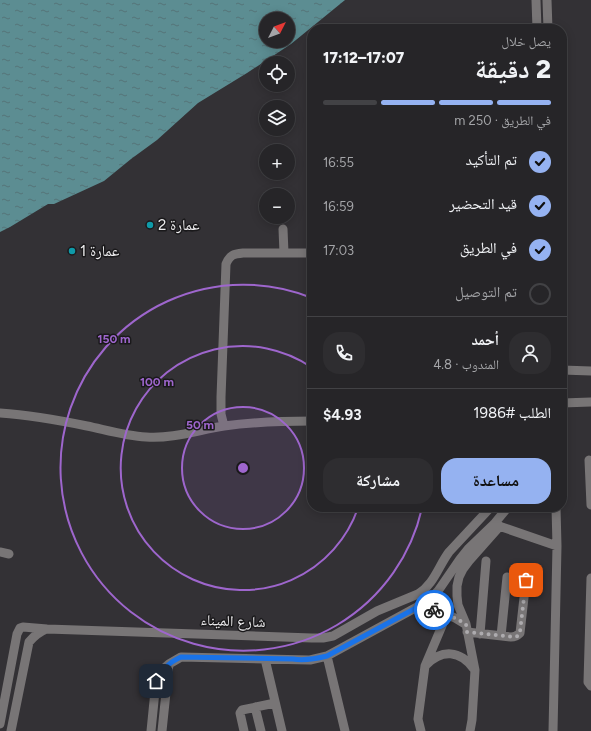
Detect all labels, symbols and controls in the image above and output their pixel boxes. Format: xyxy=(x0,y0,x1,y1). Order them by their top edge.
north arrow xyxy=(259,12,295,48)
map controls xyxy=(259,12,295,224)
text: يصل خلال xyxy=(502,34,551,49)
text: 17:07–17:12 xyxy=(323,49,404,67)
text: 2 دقيقة xyxy=(475,53,551,85)
button: locate xyxy=(259,56,295,92)
button: layers xyxy=(259,100,295,136)
text: في الطريق · 250 m xyxy=(454,113,551,128)
button: + xyxy=(259,144,295,180)
text: تم التأكيد xyxy=(466,151,517,169)
icon: check xyxy=(529,151,551,173)
text: 16:55 xyxy=(323,155,354,170)
button: − xyxy=(259,188,295,224)
text: قيد التحضير xyxy=(449,195,517,213)
icon: check xyxy=(529,195,551,217)
text: 16:59 xyxy=(323,199,354,214)
place label: عمارة 2 xyxy=(158,216,200,234)
marker: عمارة 2 xyxy=(145,220,155,230)
text: في الطريق xyxy=(460,239,517,257)
icon: check xyxy=(529,239,551,261)
place label: عمارة 1 xyxy=(80,242,120,260)
text: 17:03 xyxy=(323,243,354,258)
marker: عمارة 1 xyxy=(67,246,77,256)
text: تم التوصيل xyxy=(455,283,517,301)
text: أحمد xyxy=(472,331,499,349)
text: 150 m xyxy=(97,332,131,346)
button: phone xyxy=(323,332,365,374)
button: person xyxy=(509,332,551,374)
text: المندوب · 4.8 xyxy=(433,357,499,372)
text: 100 m xyxy=(140,375,174,389)
text: الطلب #1986 xyxy=(473,404,551,422)
text: $4.93 xyxy=(323,406,362,424)
text: 50 m xyxy=(186,418,214,432)
button: مشاركة xyxy=(323,458,433,504)
button: مساعدة xyxy=(441,458,551,504)
centre of rings xyxy=(236,461,250,475)
pin xyxy=(509,563,543,597)
icon: bag xyxy=(515,569,537,591)
courier xyxy=(414,590,454,630)
icon: bike xyxy=(423,599,445,621)
street label: شارع الميناء xyxy=(200,611,266,632)
pin xyxy=(139,664,173,698)
icon: home xyxy=(145,670,167,692)

